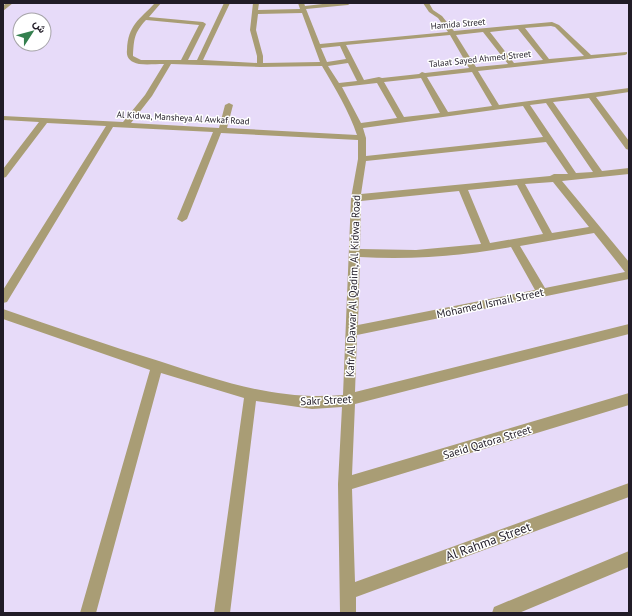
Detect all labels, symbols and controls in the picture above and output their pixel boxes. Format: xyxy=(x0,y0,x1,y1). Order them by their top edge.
north arrow xyxy=(12,12,52,52)
street label: Hamida Street xyxy=(430,16,486,31)
text: ش xyxy=(31,17,50,36)
street label: Talaat Sayed Ahmed Street xyxy=(428,48,532,69)
street label: Al Kidwa, Mansheya Al Awkaf Road xyxy=(116,109,250,126)
street label: Kafr Al Dawar Al Qadim, Al Kidwa Road xyxy=(343,195,363,377)
street label: Mohamed Ismail Street xyxy=(435,285,545,321)
street label: Sakr Street xyxy=(300,392,352,408)
street label: Saeid Qatora Street xyxy=(441,422,533,462)
street label: Al Rahma Street xyxy=(443,518,534,565)

